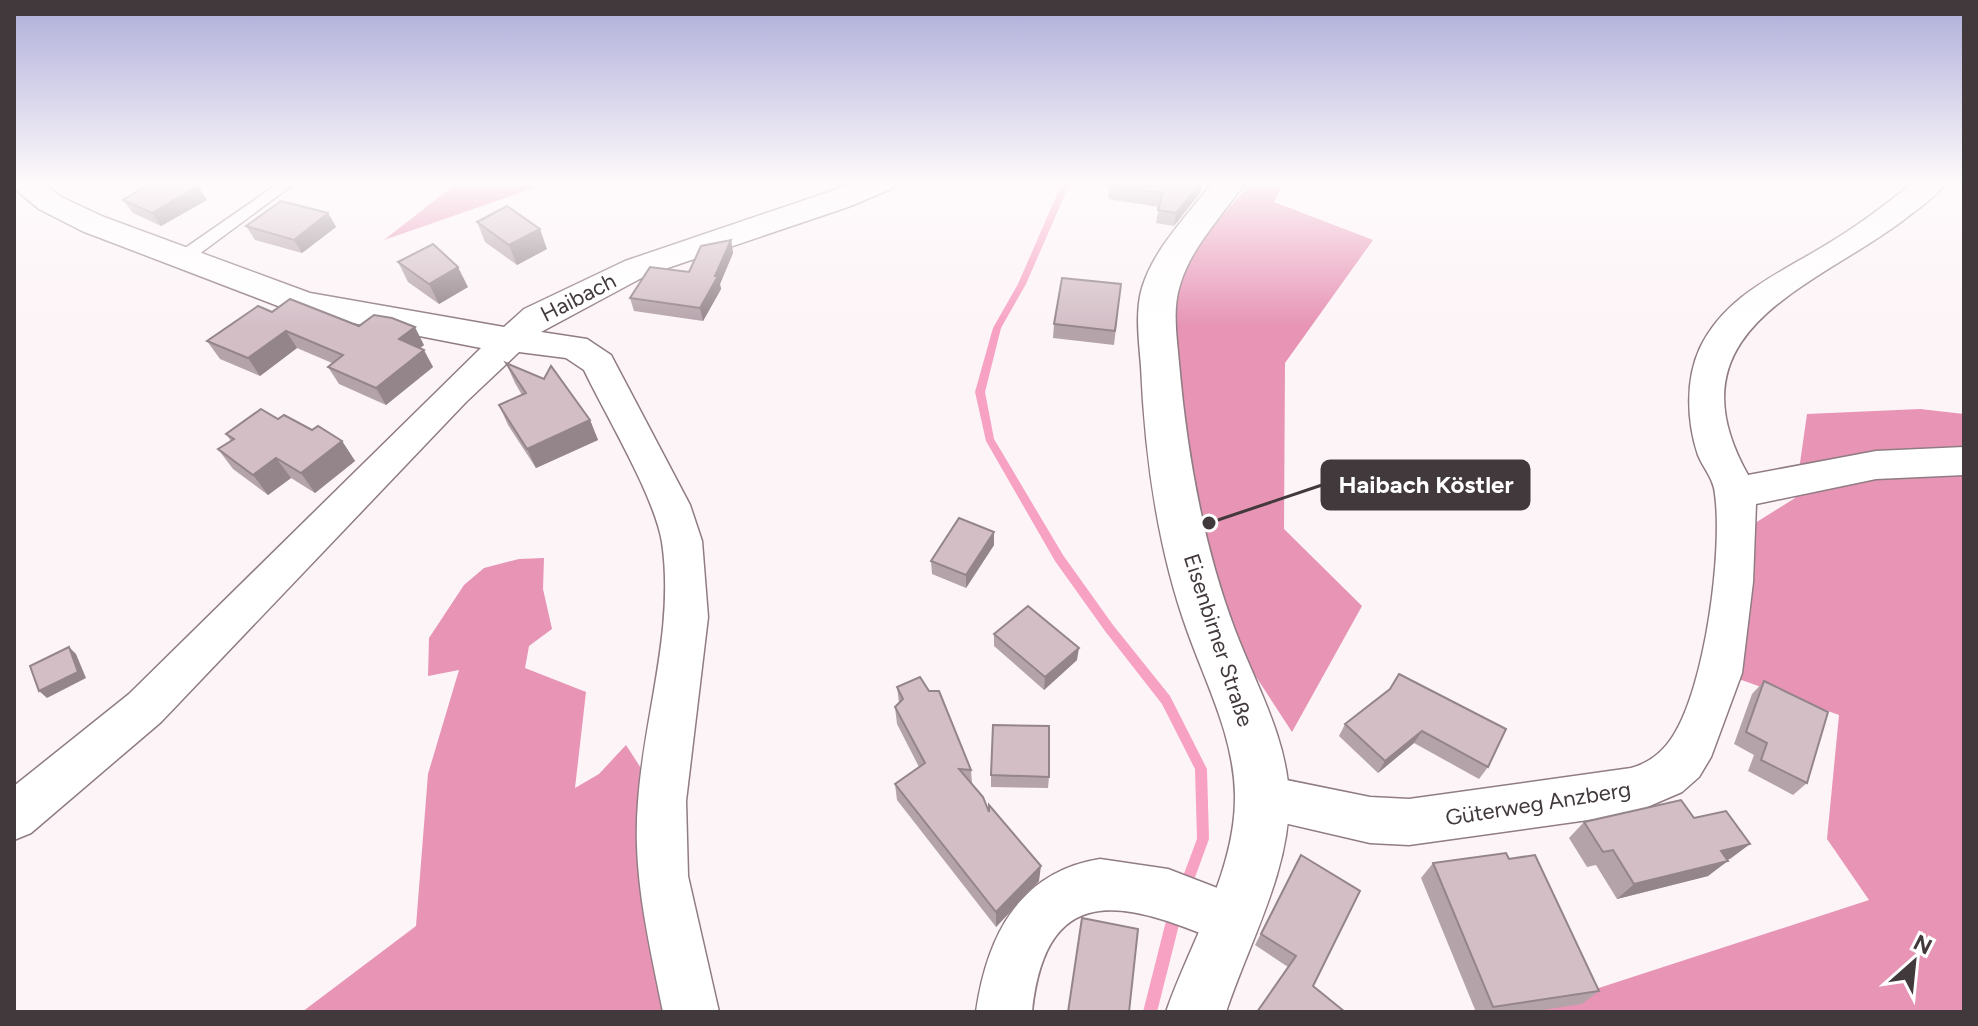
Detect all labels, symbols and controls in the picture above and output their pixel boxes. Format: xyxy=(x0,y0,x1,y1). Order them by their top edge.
street label: Haibach xyxy=(536,267,621,328)
callout: Haibach Köstler xyxy=(1322,461,1529,509)
text: Haibach Köstler xyxy=(1338,470,1514,499)
street label: Eisenbirner Straße xyxy=(1178,550,1259,730)
street label: Güterweg Anzberg xyxy=(1443,776,1633,831)
north arrow xyxy=(1874,922,1954,1002)
text: N xyxy=(1909,929,1937,961)

